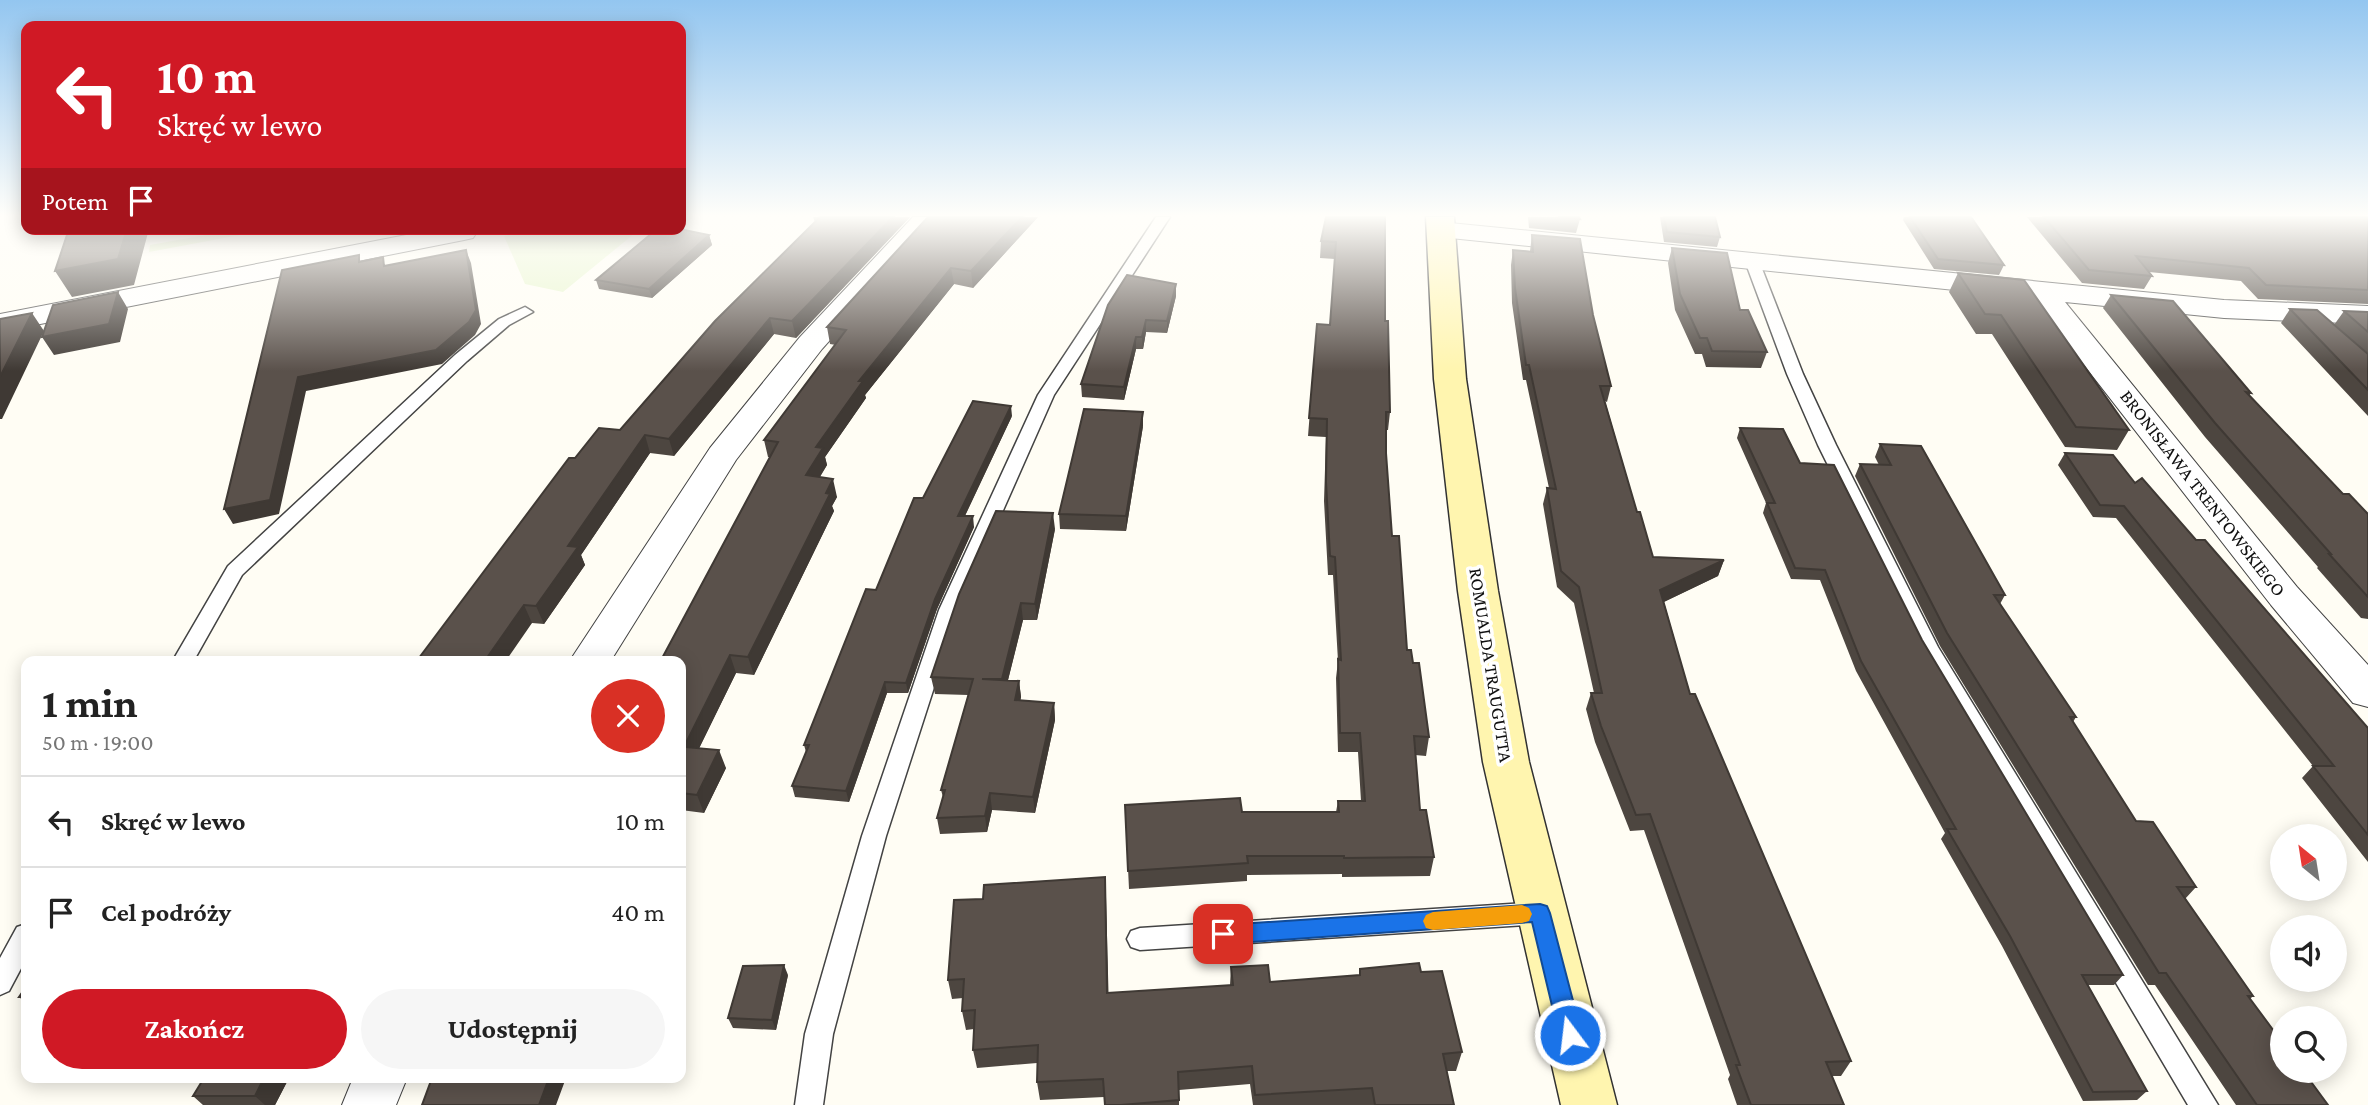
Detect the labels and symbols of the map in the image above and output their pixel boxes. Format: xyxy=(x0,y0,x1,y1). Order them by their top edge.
street label: BRONISŁAWA TRENTOWSKIEGO xyxy=(2116,386,2290,600)
street label: ROMUALDA TRAUGUTTA xyxy=(1465,566,1517,764)
north arrow xyxy=(2270,824,2347,901)
pin xyxy=(1193,904,1253,964)
position arrow xyxy=(1533,998,1607,1072)

